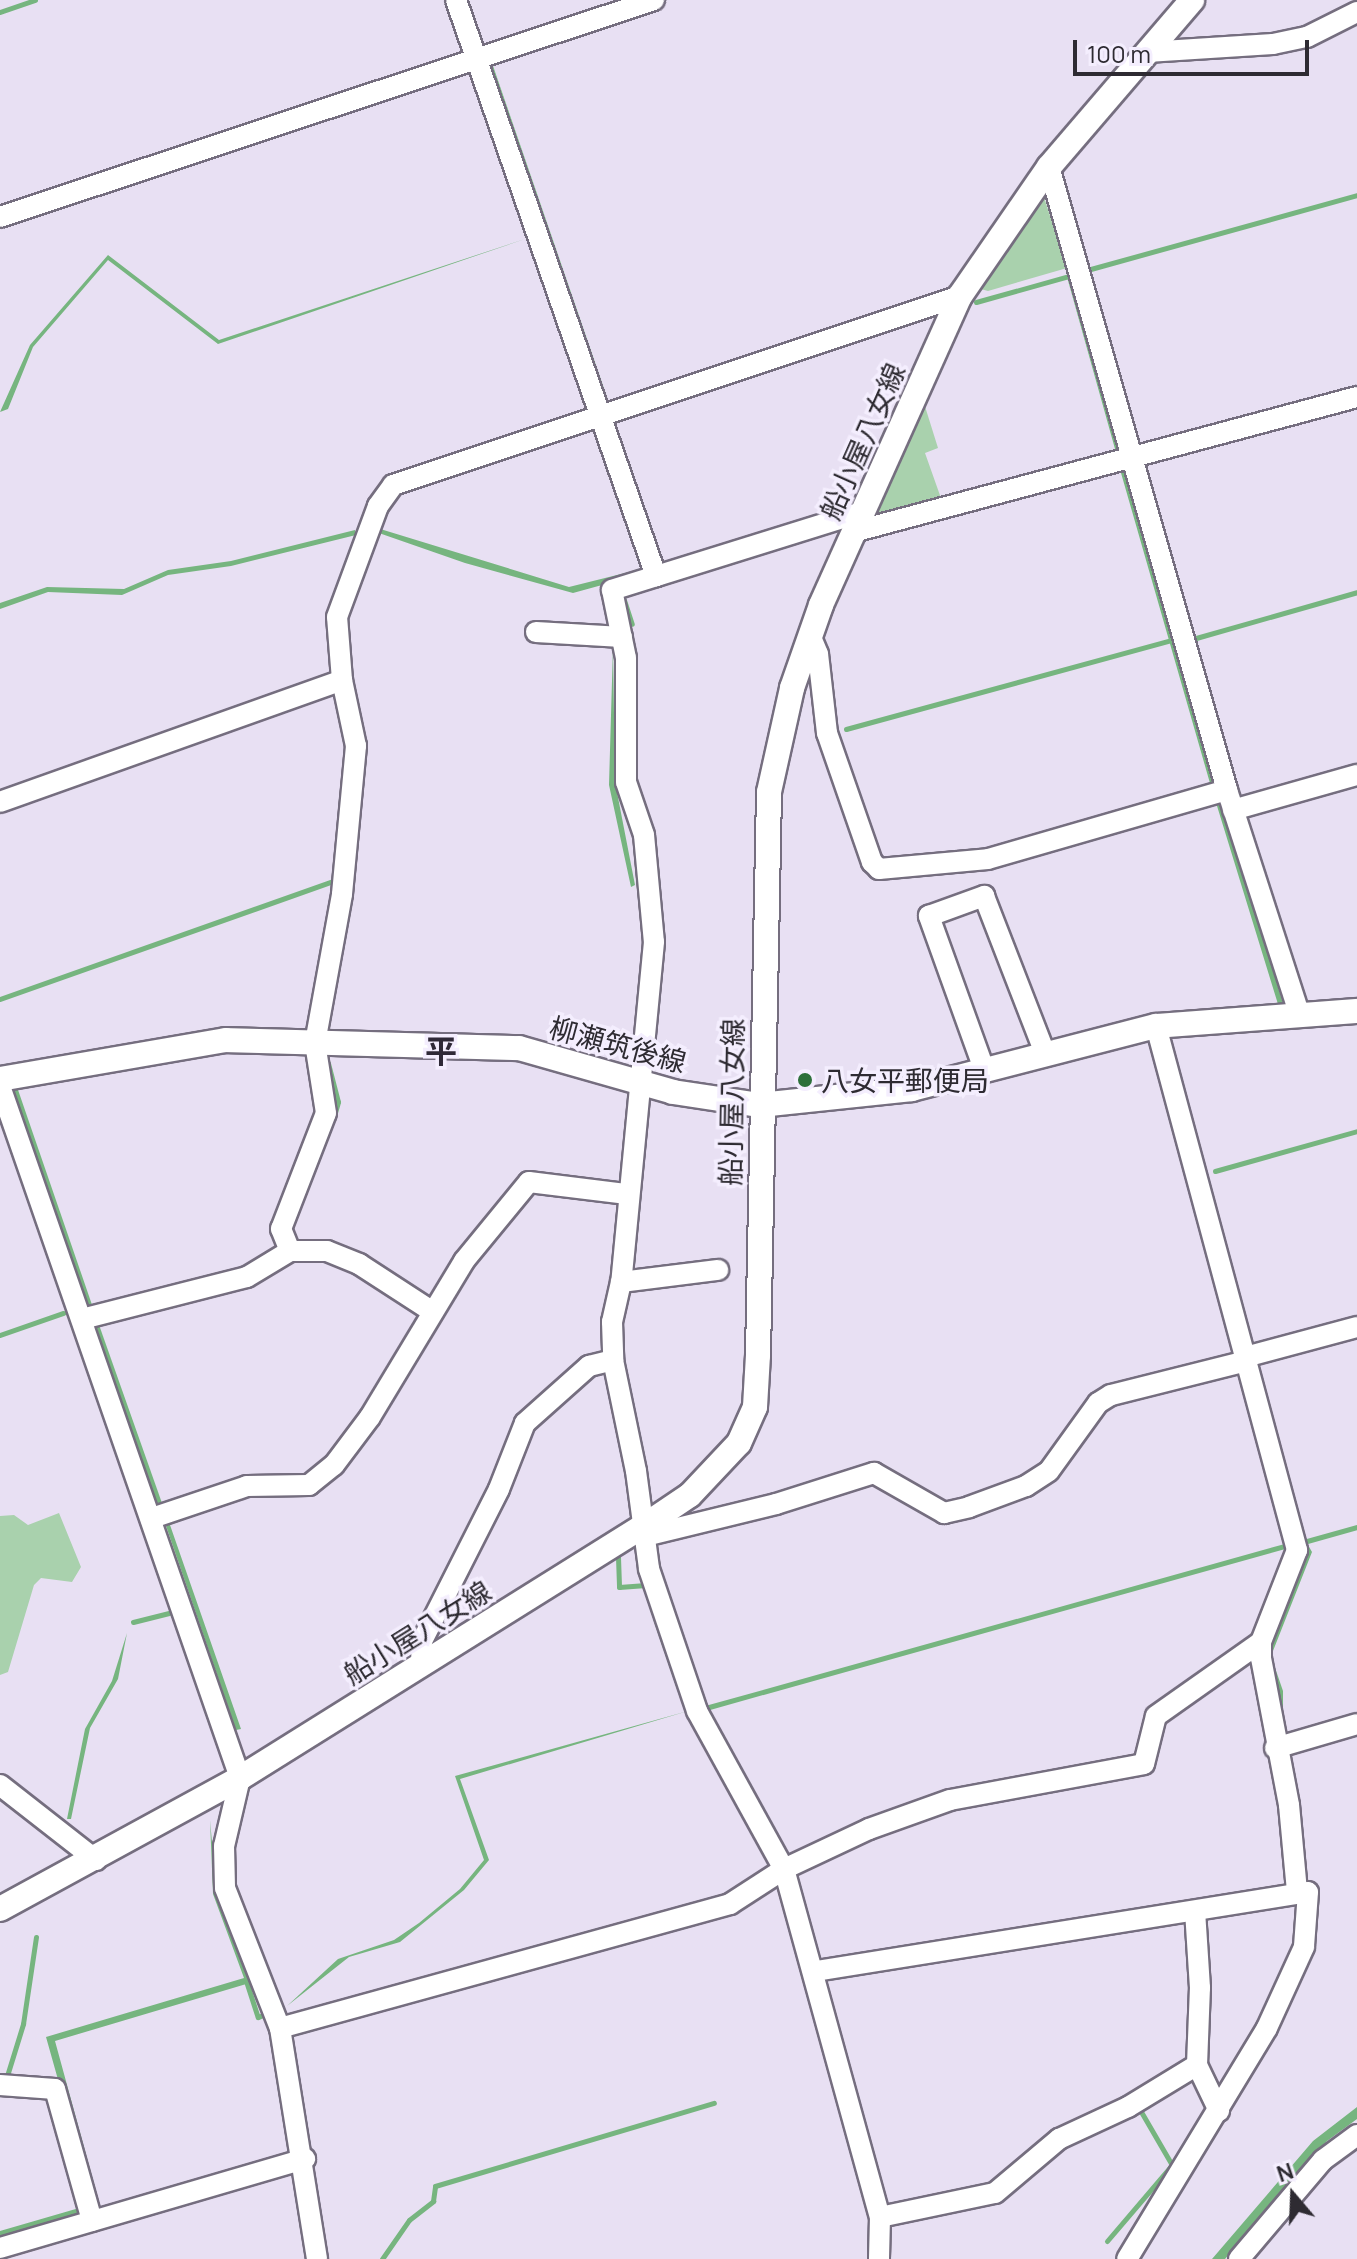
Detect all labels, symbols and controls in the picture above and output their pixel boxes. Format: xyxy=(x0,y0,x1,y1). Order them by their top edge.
scale bar xyxy=(1077,24,1313,74)
text: 100 m xyxy=(1087,37,1151,70)
street label: 船小屋八女線 xyxy=(812,357,912,525)
street label: 柳瀬筑後線 xyxy=(546,1010,690,1078)
street label: 船小屋八女線 xyxy=(713,1018,749,1186)
district label: 平 xyxy=(425,1032,457,1070)
place label: 八女平郵便局 xyxy=(821,1063,989,1097)
marker: 八女平郵便局 xyxy=(796,1071,814,1089)
street label: 船小屋八女線 xyxy=(337,1573,497,1691)
north arrow xyxy=(1253,2155,1333,2235)
text: N xyxy=(1273,2156,1298,2189)

